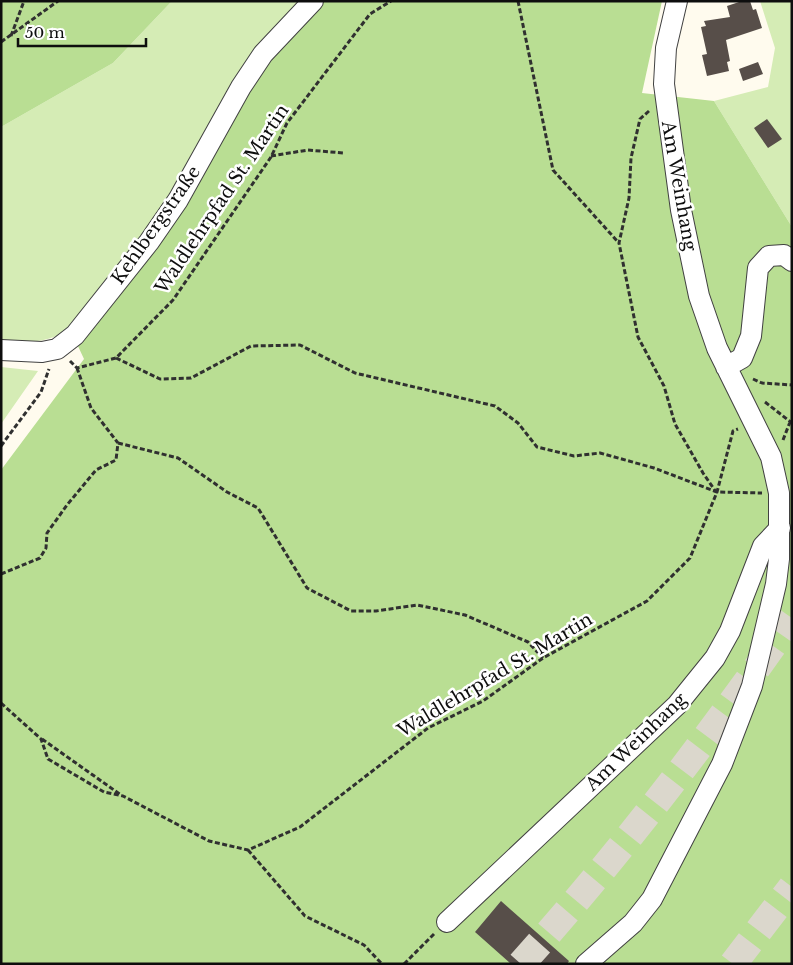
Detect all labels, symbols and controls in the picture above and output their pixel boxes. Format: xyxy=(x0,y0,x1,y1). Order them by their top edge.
scale bar xyxy=(18,15,145,47)
text: 50 m xyxy=(25,23,65,42)
street label: Waldlehrpfad St. Martin xyxy=(150,100,294,299)
street label: Am Weinhang xyxy=(657,118,701,253)
street label: Kehlbergstraße xyxy=(107,161,205,289)
street label: Waldlehrpfad St. Martin xyxy=(393,608,596,742)
street label: Am Weinhang xyxy=(580,688,691,796)

